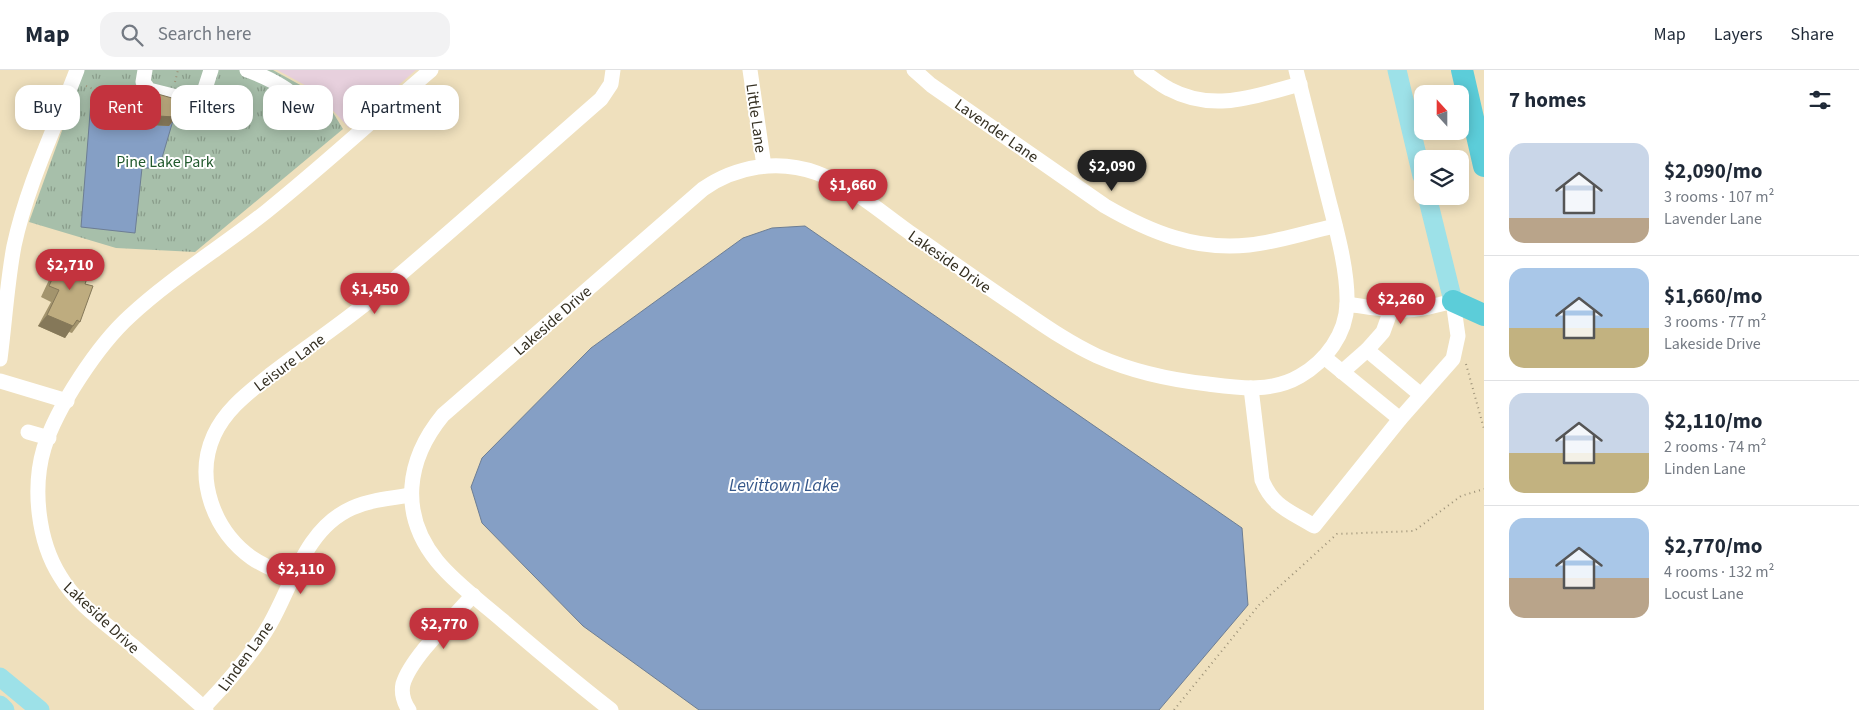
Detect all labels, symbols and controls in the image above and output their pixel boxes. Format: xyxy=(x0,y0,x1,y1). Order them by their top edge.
search box xyxy=(100,12,450,57)
text: Map xyxy=(25,17,70,52)
icon: search xyxy=(118,21,146,49)
text: Search here xyxy=(158,21,251,48)
text: Map xyxy=(1654,22,1686,47)
text: Layers xyxy=(1714,22,1763,47)
text: Share xyxy=(1791,22,1834,47)
street label: Little Lane xyxy=(740,82,772,154)
chip: Buy xyxy=(15,85,80,130)
chip: Rent xyxy=(90,85,161,130)
chip: Filters xyxy=(171,85,253,130)
chip: New xyxy=(263,85,333,130)
chip: Apartment xyxy=(343,85,459,130)
north arrow xyxy=(1414,85,1469,140)
map controls xyxy=(1414,85,1469,205)
text: 7 homes xyxy=(1509,85,1586,115)
icon: filters xyxy=(1806,86,1834,114)
street label: Lavender Lane xyxy=(950,94,1043,168)
pin: $2,090 xyxy=(1071,150,1153,192)
button: layers xyxy=(1414,150,1469,205)
park label: Pine Lake Park xyxy=(116,151,214,173)
text: $2,090 xyxy=(1088,155,1136,177)
text: $2,090/mo xyxy=(1664,156,1763,186)
icon: home xyxy=(1549,163,1609,223)
pin: $1,660 xyxy=(812,168,894,211)
text: $1,660 xyxy=(829,174,877,196)
text: 3 rooms · 107 m² xyxy=(1664,186,1774,208)
text: Lavender Lane xyxy=(1664,208,1762,230)
street label: Lakeside Drive xyxy=(903,225,995,299)
pin: $2,710 xyxy=(29,248,111,291)
text: $2,710 xyxy=(46,254,94,276)
pin: $1,450 xyxy=(334,272,416,315)
text: $1,450 xyxy=(351,278,399,300)
street label: Lakeside Drive xyxy=(509,281,596,361)
text: $1,660/mo xyxy=(1664,281,1763,311)
pin: $2,260 xyxy=(1360,282,1442,325)
text: $2,260 xyxy=(1377,288,1425,310)
icon: home xyxy=(1549,288,1609,348)
text: 3 rooms · 77 m² xyxy=(1664,311,1766,333)
street label: Leisure Lane xyxy=(249,329,330,397)
text: Lakeside Drive xyxy=(1664,333,1761,355)
text: $2,110/mo xyxy=(1664,406,1763,436)
icon: home xyxy=(1549,413,1609,473)
text: 2 rooms · 74 m² xyxy=(1664,436,1766,458)
text: Linden Lane xyxy=(1664,458,1746,480)
water label: Levittown Lake xyxy=(729,473,839,498)
text: $2,770/mo xyxy=(1664,531,1763,561)
icon: home xyxy=(1549,538,1609,598)
pin: $2,110 xyxy=(260,552,342,595)
text: $2,110 xyxy=(277,558,325,580)
text: 4 rooms · 132 m² xyxy=(1664,561,1774,583)
street label: Lakeside Drive xyxy=(58,577,144,659)
text: Locust Lane xyxy=(1664,583,1744,605)
pin: $2,770 xyxy=(403,608,485,650)
text: $2,770 xyxy=(420,613,468,635)
street label: Linden Lane xyxy=(213,617,279,696)

